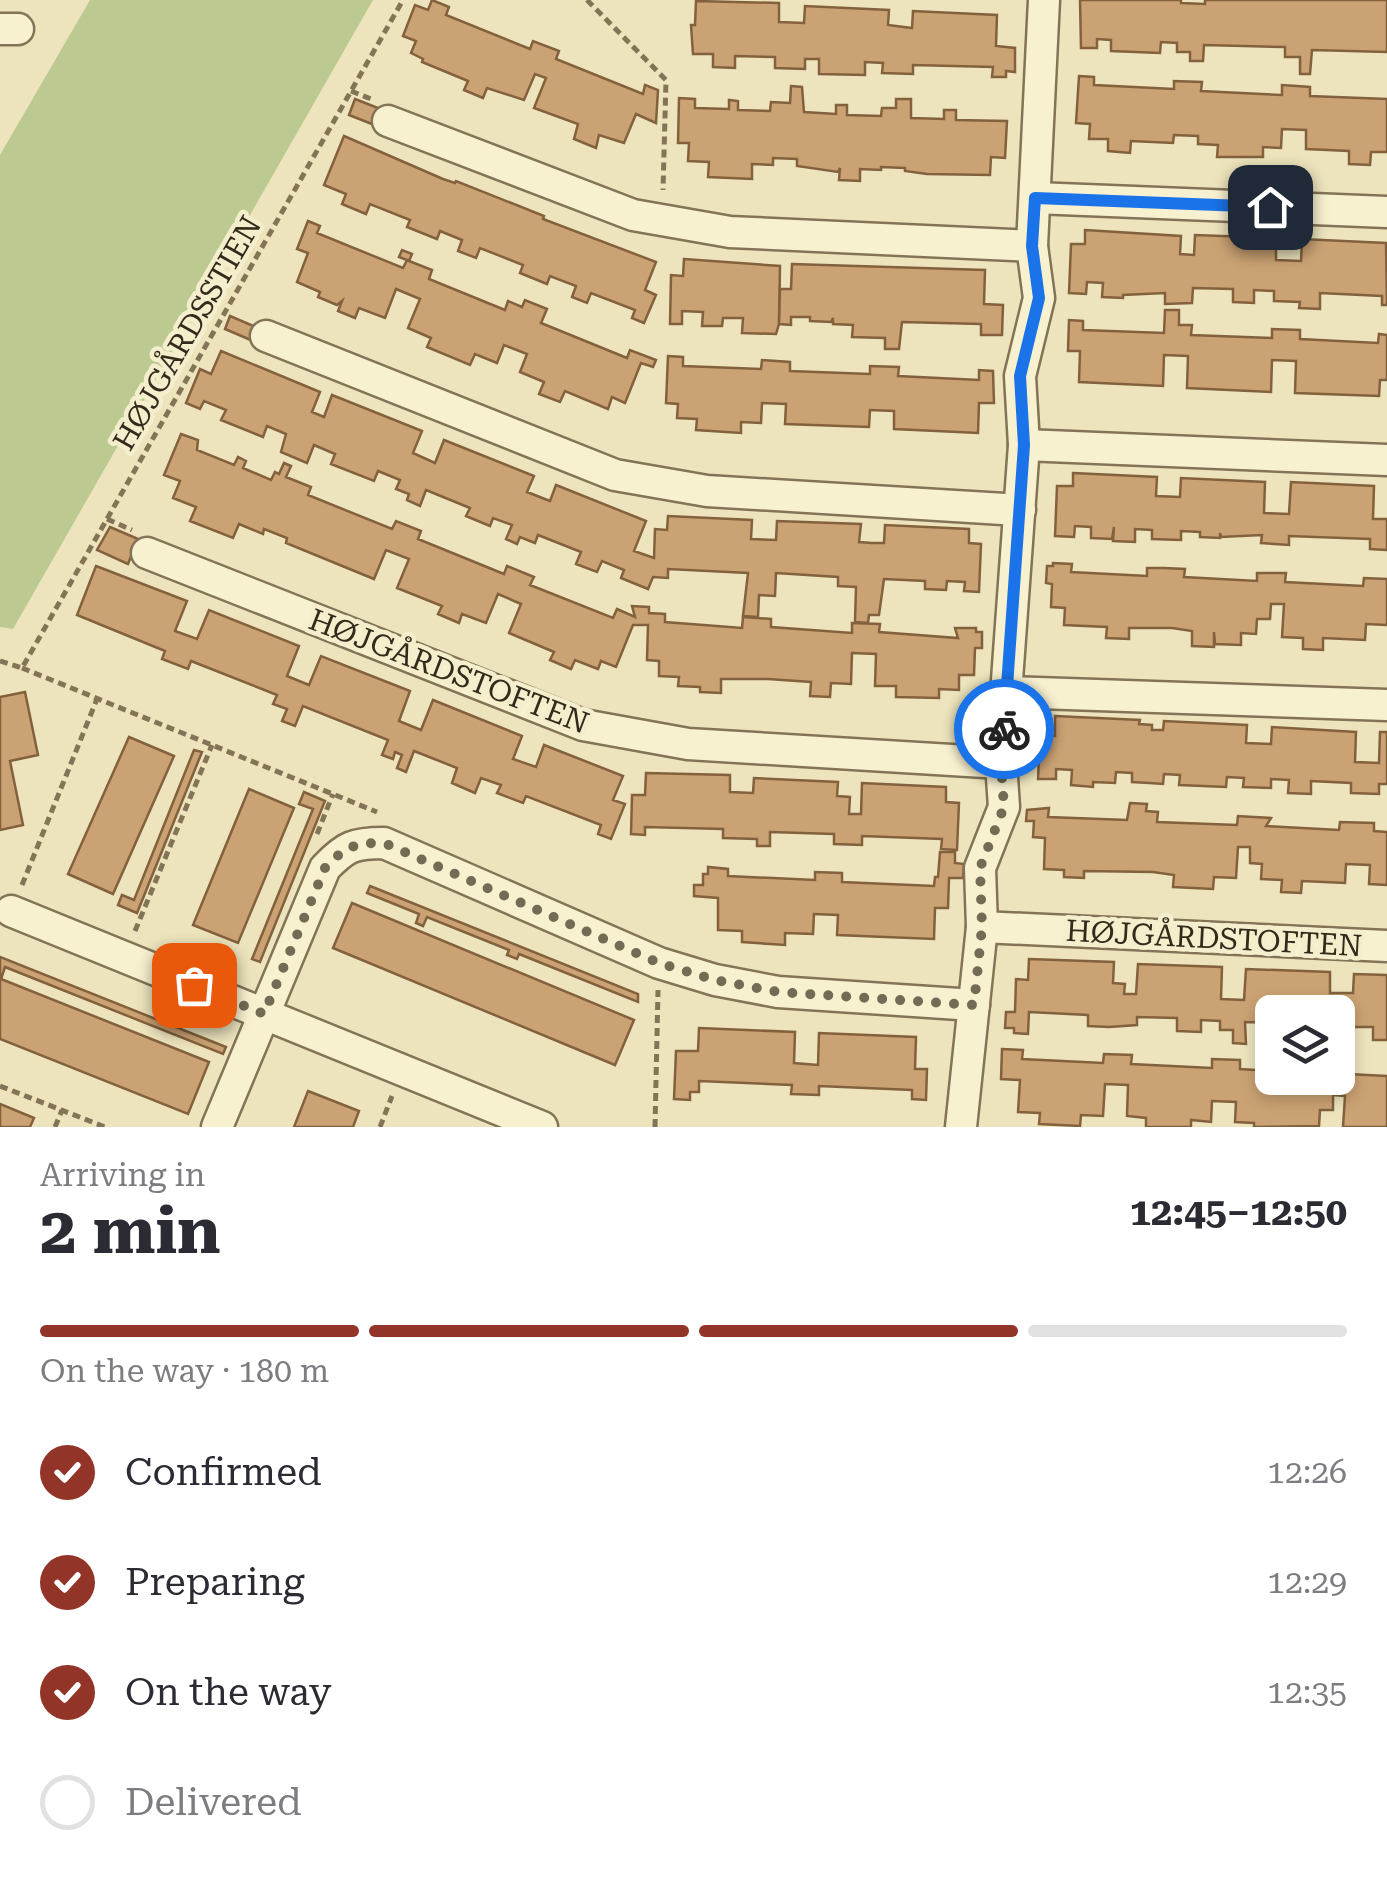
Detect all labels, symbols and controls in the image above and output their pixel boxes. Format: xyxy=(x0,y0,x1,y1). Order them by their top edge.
pin xyxy=(1228,165,1313,250)
icon: home xyxy=(1243,180,1298,235)
street label: HØJGÅRDSSTIEN xyxy=(104,209,268,456)
street label: HØJGÅRDSTOFTEN xyxy=(304,600,595,741)
courier xyxy=(954,679,1054,779)
icon: bike xyxy=(977,702,1032,757)
street label: HØJGÅRDSTOFTEN xyxy=(1065,911,1363,963)
pin xyxy=(152,943,237,1028)
icon: bag xyxy=(167,958,222,1013)
map controls xyxy=(1255,995,1355,1095)
button: layers xyxy=(1255,995,1355,1095)
text: Arriving in xyxy=(40,1156,205,1194)
text: 12:45–12:50 xyxy=(1130,1190,1347,1234)
text: 2 min xyxy=(40,1193,221,1269)
text: On the way · 180 m xyxy=(40,1352,329,1390)
icon: check xyxy=(40,1445,95,1500)
text: Confirmed xyxy=(125,1450,322,1494)
text: 12:26 xyxy=(1267,1453,1347,1491)
icon: check xyxy=(40,1555,95,1610)
text: Preparing xyxy=(125,1560,305,1604)
text: 12:29 xyxy=(1267,1563,1347,1601)
icon: check xyxy=(40,1665,95,1720)
text: On the way xyxy=(125,1670,331,1714)
text: 12:35 xyxy=(1267,1673,1347,1711)
text: Delivered xyxy=(125,1780,302,1824)

